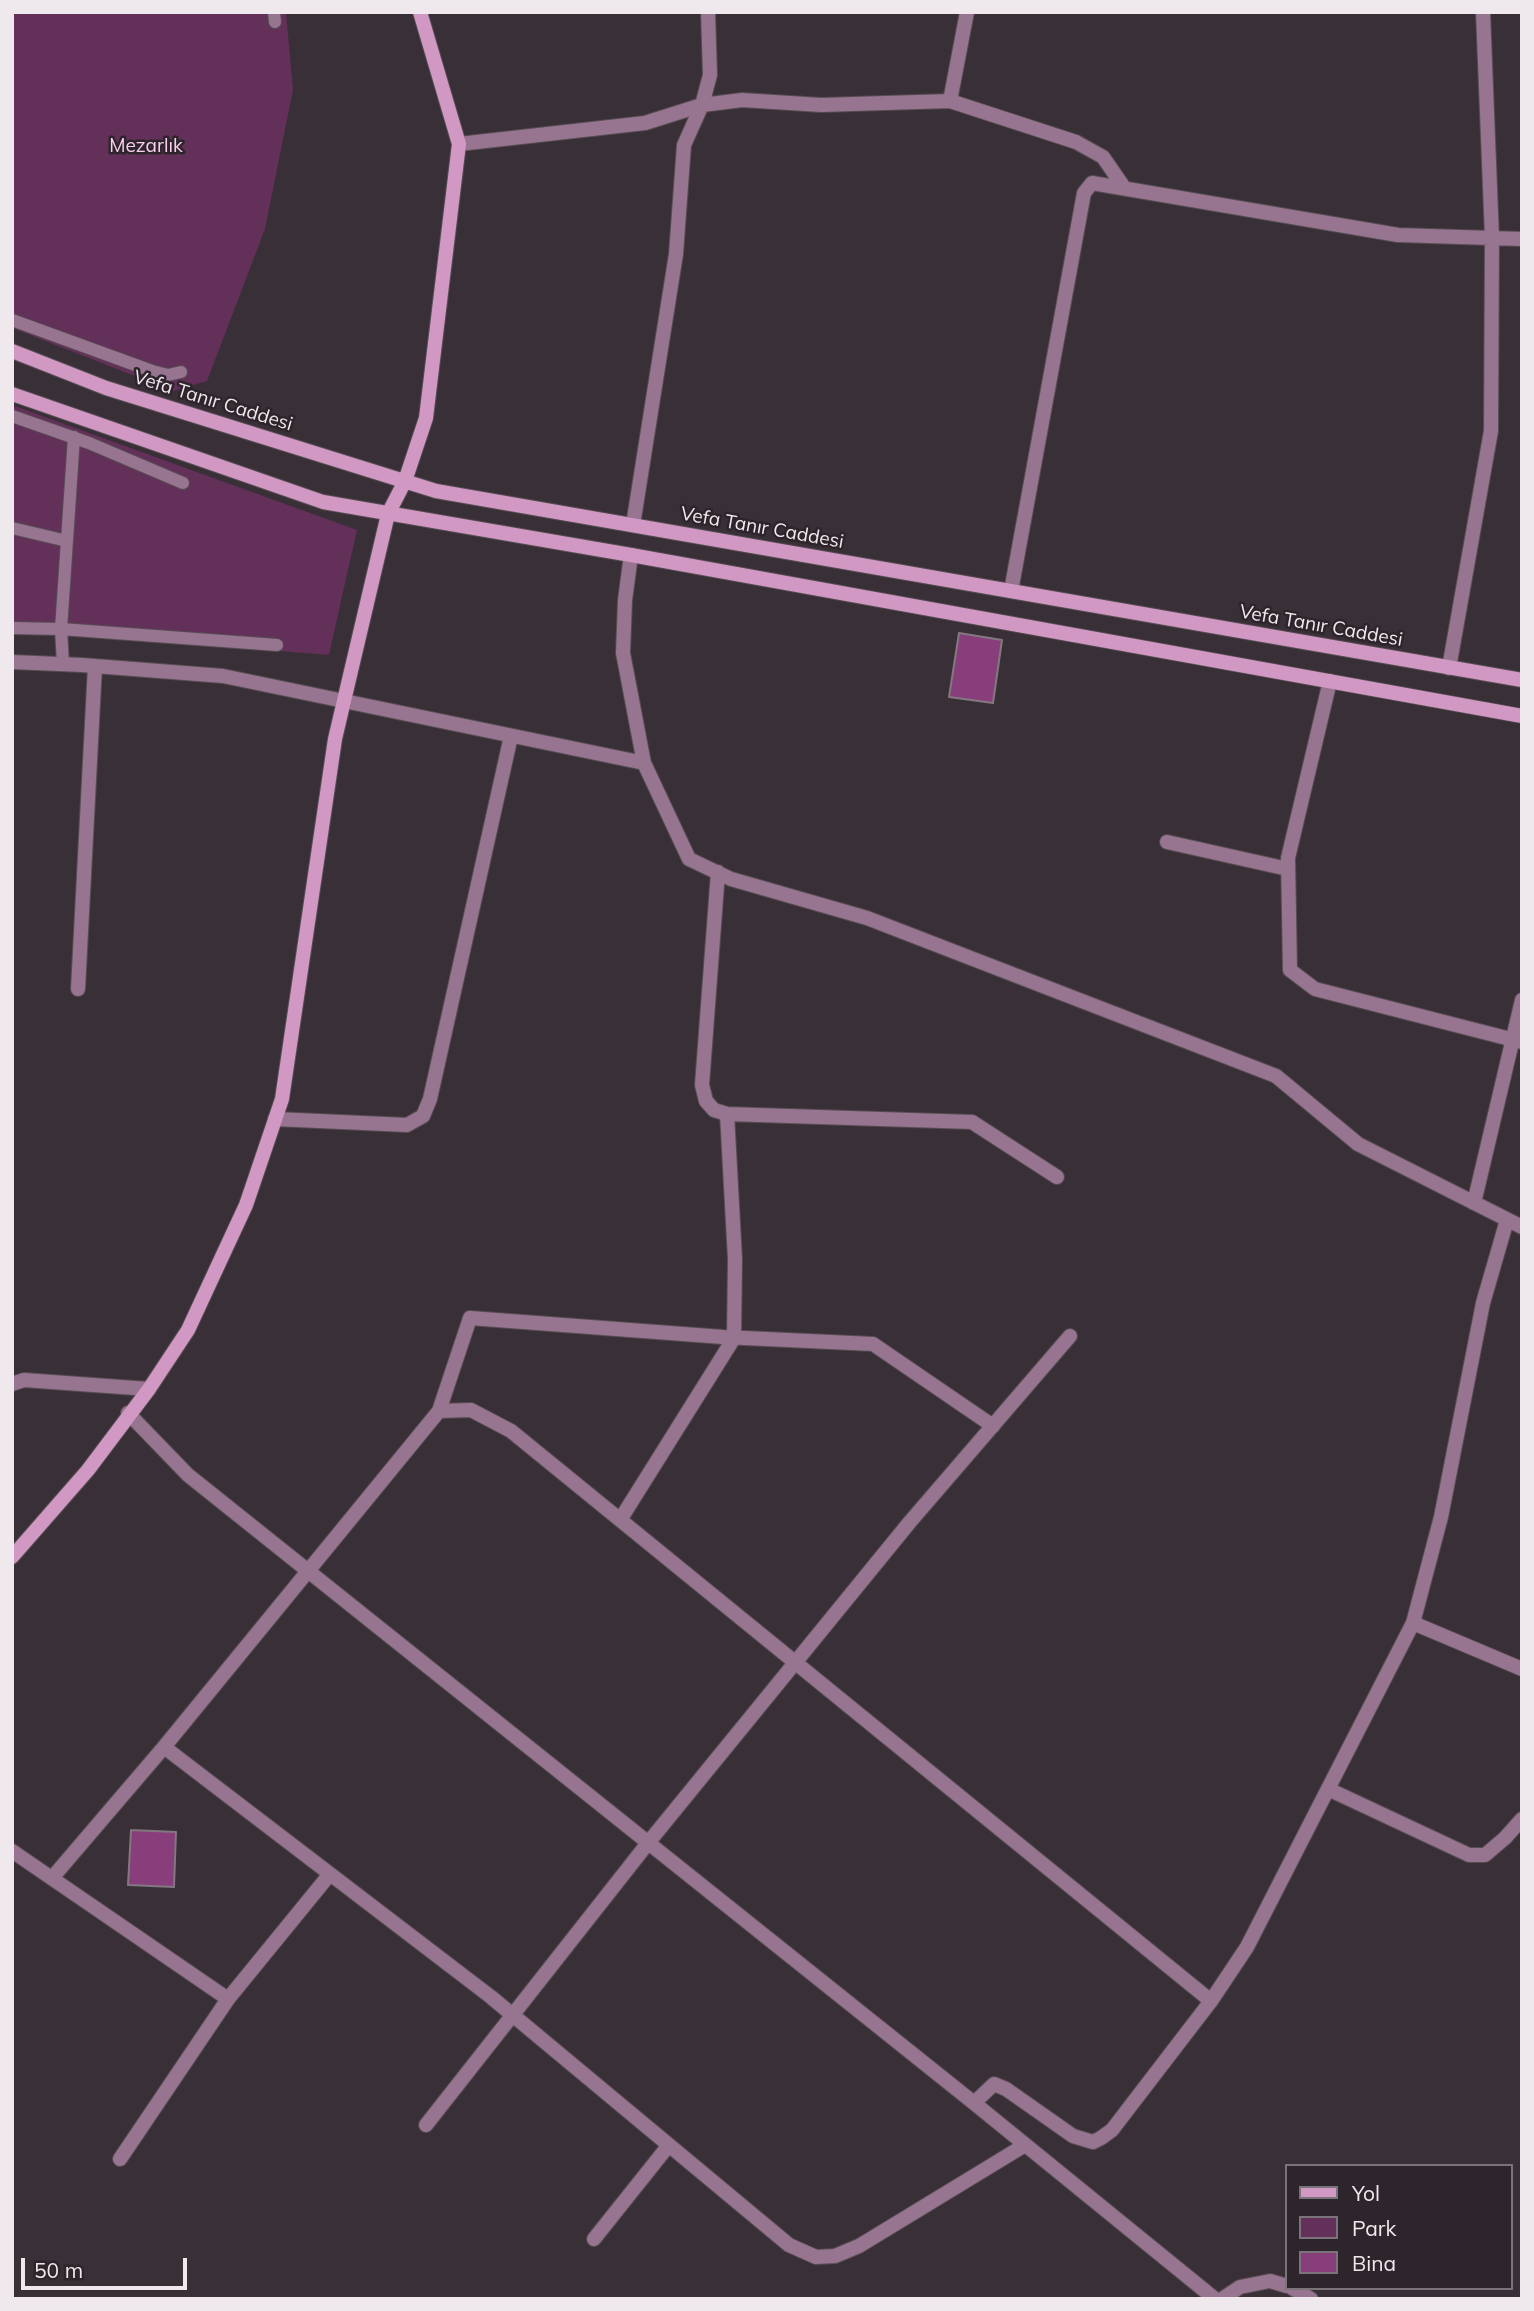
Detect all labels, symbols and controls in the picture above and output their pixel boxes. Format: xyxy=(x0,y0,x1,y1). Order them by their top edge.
park label: Mezarlık xyxy=(109,135,183,157)
street label: Vefa Tanır Caddesi xyxy=(131,366,295,436)
street label: Vefa Tanır Caddesi xyxy=(679,502,845,554)
street label: Vefa Tanır Caddesi xyxy=(1238,600,1404,652)
legend xyxy=(1286,2164,1513,2290)
text: Yol xyxy=(1352,2180,1380,2206)
text: Park xyxy=(1352,2215,1396,2241)
scale bar xyxy=(24,2244,191,2288)
text: Bina xyxy=(1352,2250,1396,2276)
text: 50 m xyxy=(34,2257,83,2283)

